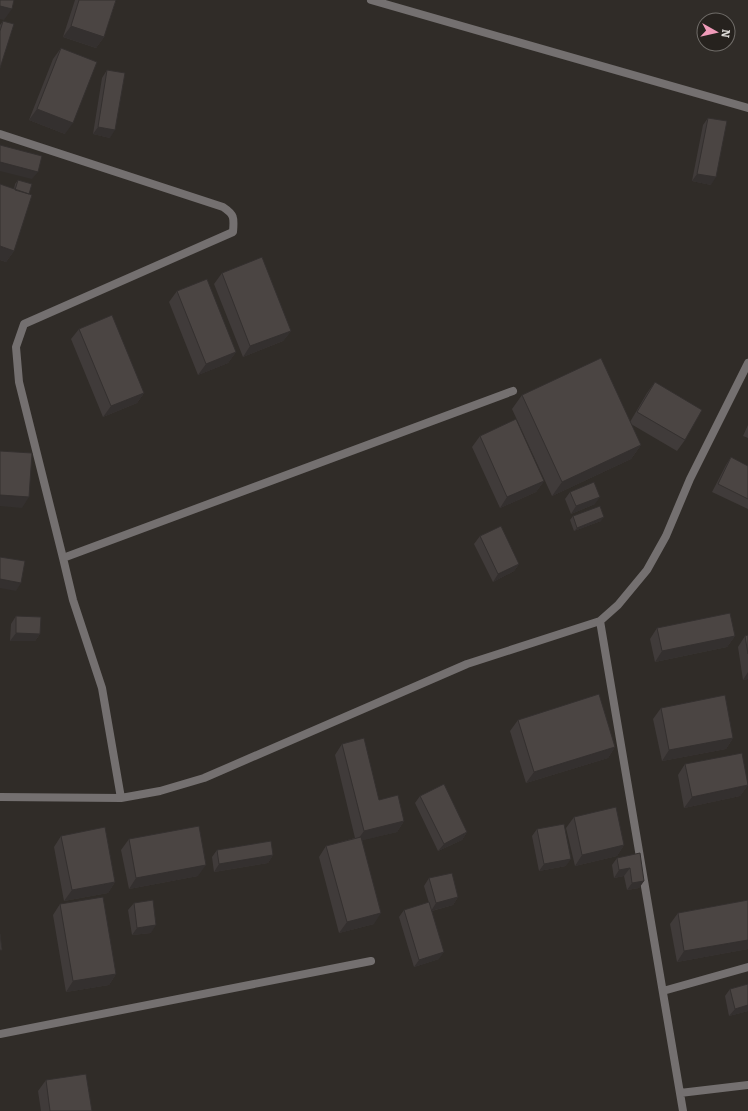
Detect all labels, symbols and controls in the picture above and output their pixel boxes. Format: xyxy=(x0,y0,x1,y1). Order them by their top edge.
north arrow xyxy=(696,12,736,52)
text: N xyxy=(718,28,732,39)

